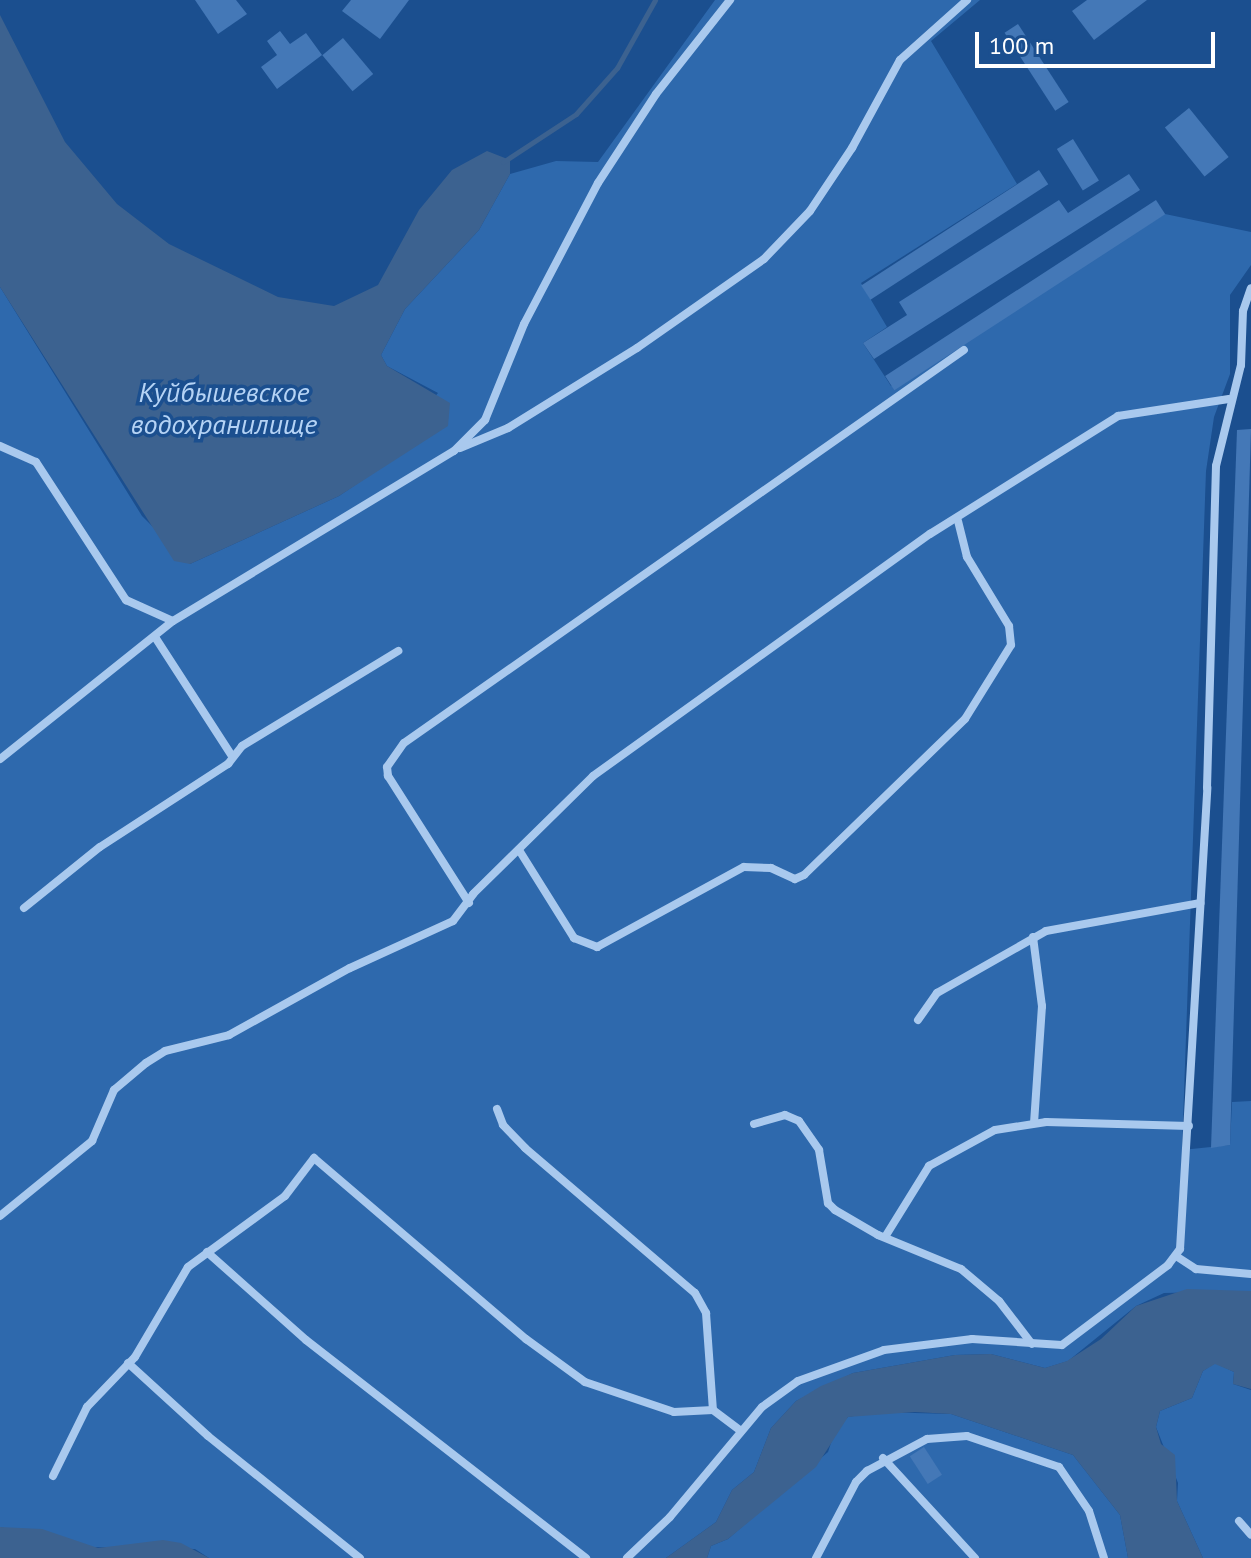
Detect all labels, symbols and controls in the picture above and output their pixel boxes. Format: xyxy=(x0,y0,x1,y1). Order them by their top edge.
scale bar xyxy=(979,16,1219,66)
text: 100 m xyxy=(989,30,1054,61)
water label: Куйбышевское водохранилище xyxy=(131,375,317,441)

